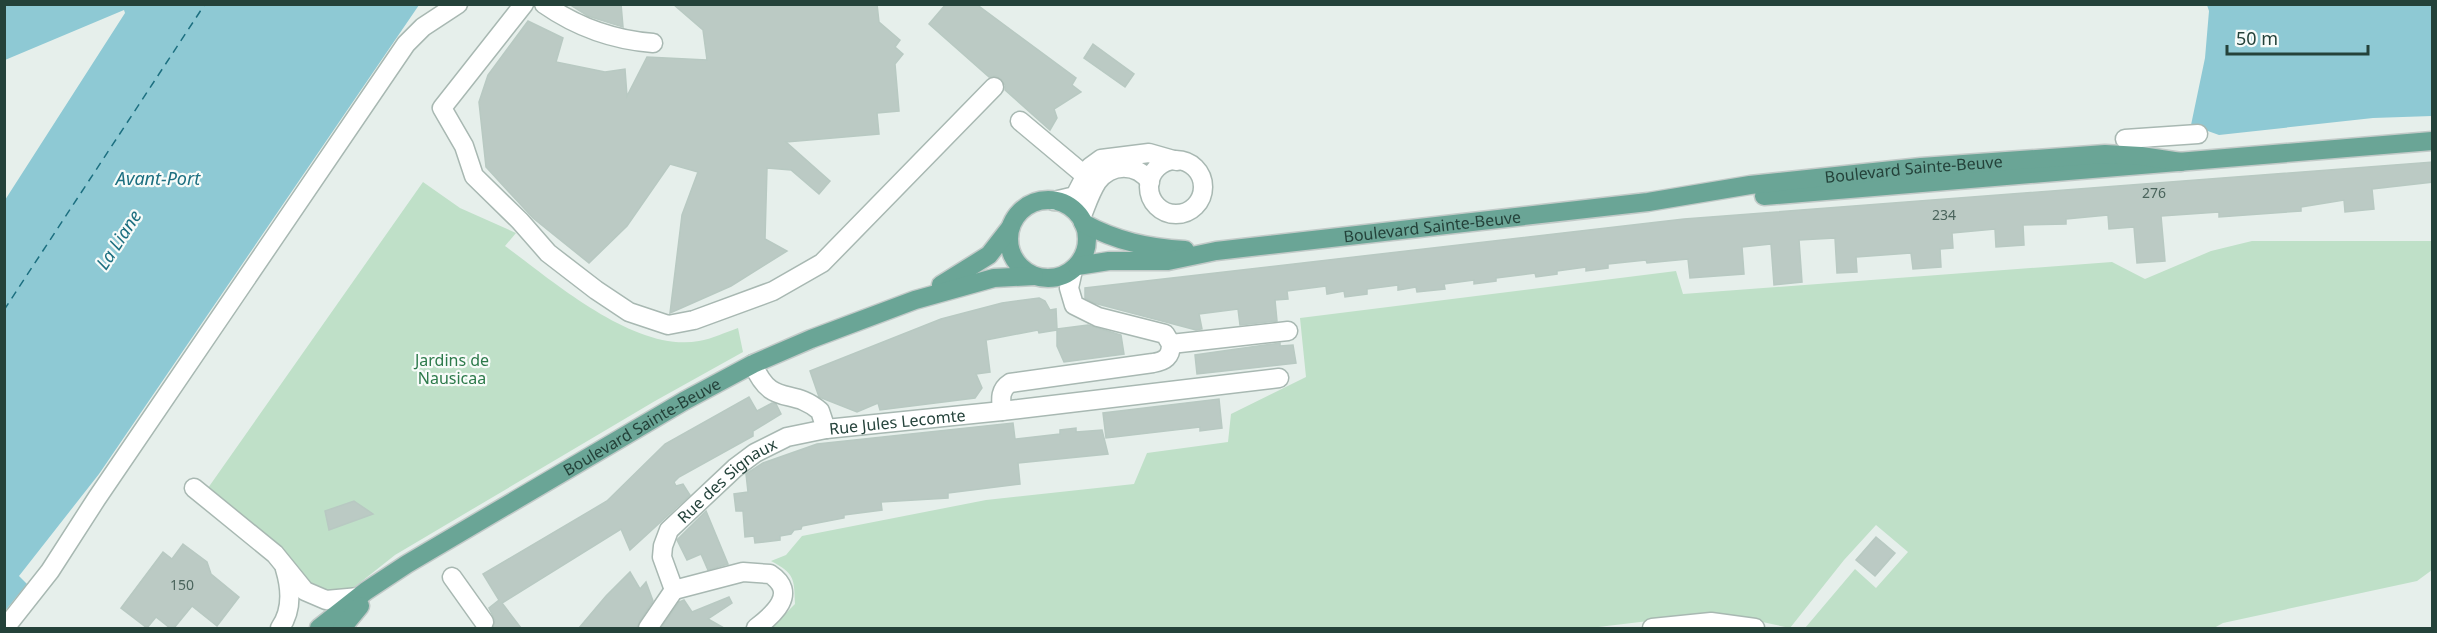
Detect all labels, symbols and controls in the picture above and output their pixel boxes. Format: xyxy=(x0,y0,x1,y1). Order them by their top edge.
scale bar xyxy=(2227,18,2368,56)
text: 50 m xyxy=(2236,26,2278,50)
street label: Boulevard Sainte-Beuve xyxy=(1824,150,2003,188)
water label: Avant-Port xyxy=(114,166,201,190)
house number: 276 xyxy=(2142,183,2166,202)
water label: La Liane xyxy=(90,205,146,274)
street label: Boulevard Sainte-Beuve xyxy=(1342,205,1522,247)
house number: 234 xyxy=(1932,205,1956,224)
park label: Jardins de Nausicaa xyxy=(413,349,489,389)
street label: Boulevard Sainte-Beuve xyxy=(559,372,724,481)
street label: Rue Jules Lecomte xyxy=(828,404,966,440)
street label: Rue des Signaux xyxy=(672,433,781,528)
house number: 150 xyxy=(170,575,194,594)

